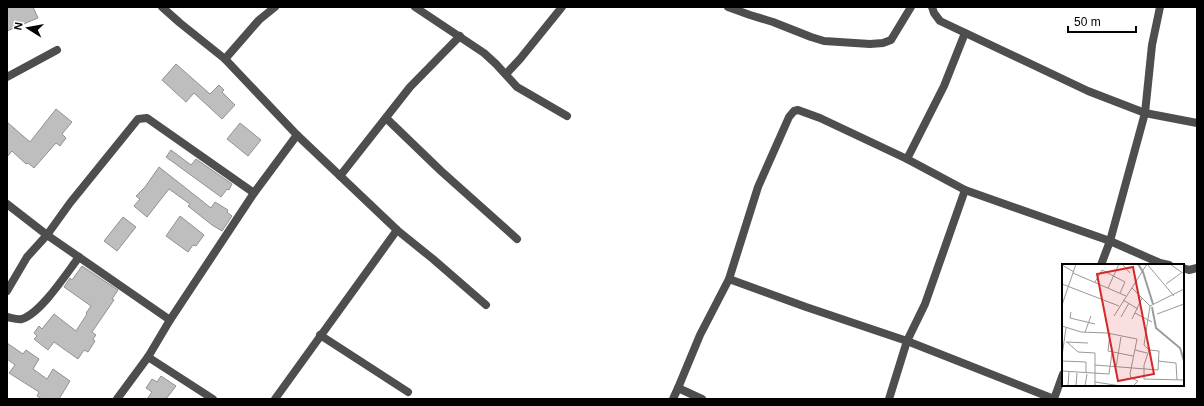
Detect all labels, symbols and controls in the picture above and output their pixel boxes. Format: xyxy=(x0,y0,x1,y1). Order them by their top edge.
north arrow xyxy=(8,8,48,48)
scale bar xyxy=(1068,8,1136,34)
text: 50 m xyxy=(1074,15,1101,29)
text: N xyxy=(12,21,25,31)
inset map xyxy=(1062,264,1184,386)

